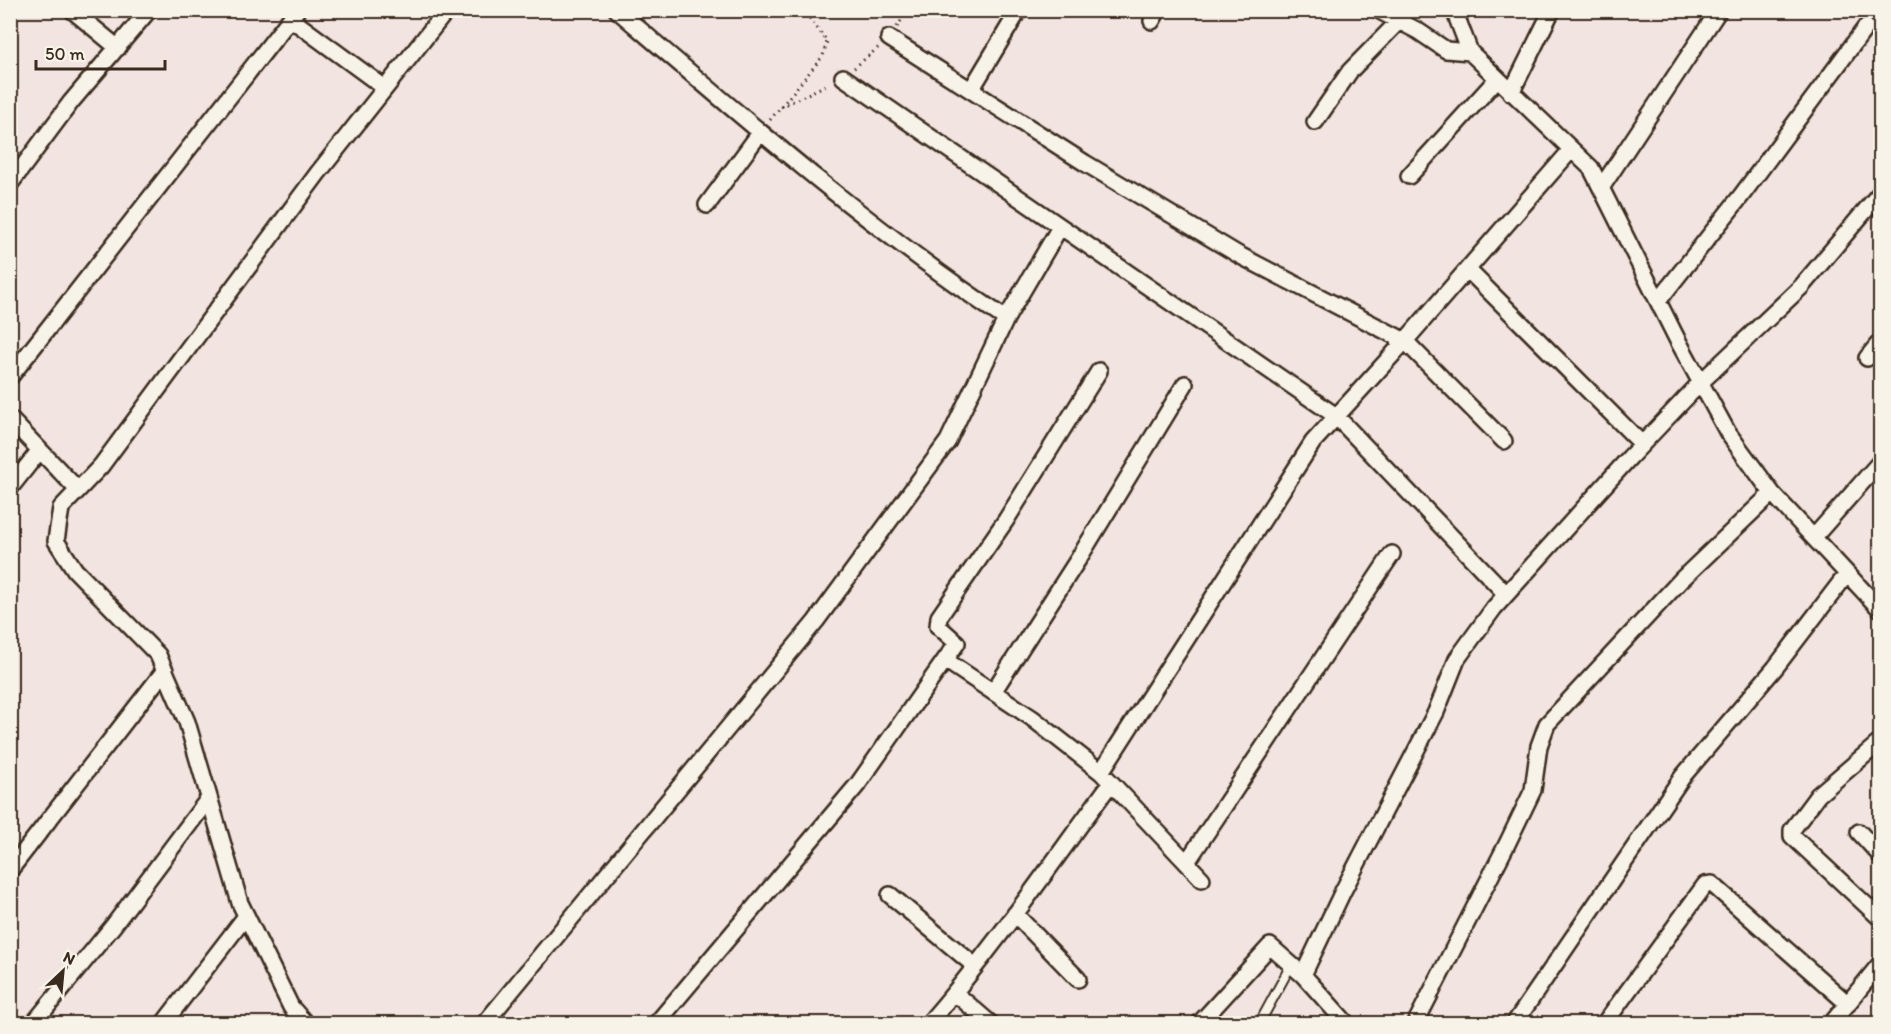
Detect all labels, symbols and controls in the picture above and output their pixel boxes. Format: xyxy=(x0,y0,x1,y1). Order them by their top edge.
scale bar xyxy=(36,33,165,71)
text: 50 m xyxy=(45,43,85,65)
north arrow xyxy=(33,941,93,1001)
text: N xyxy=(60,947,78,969)

